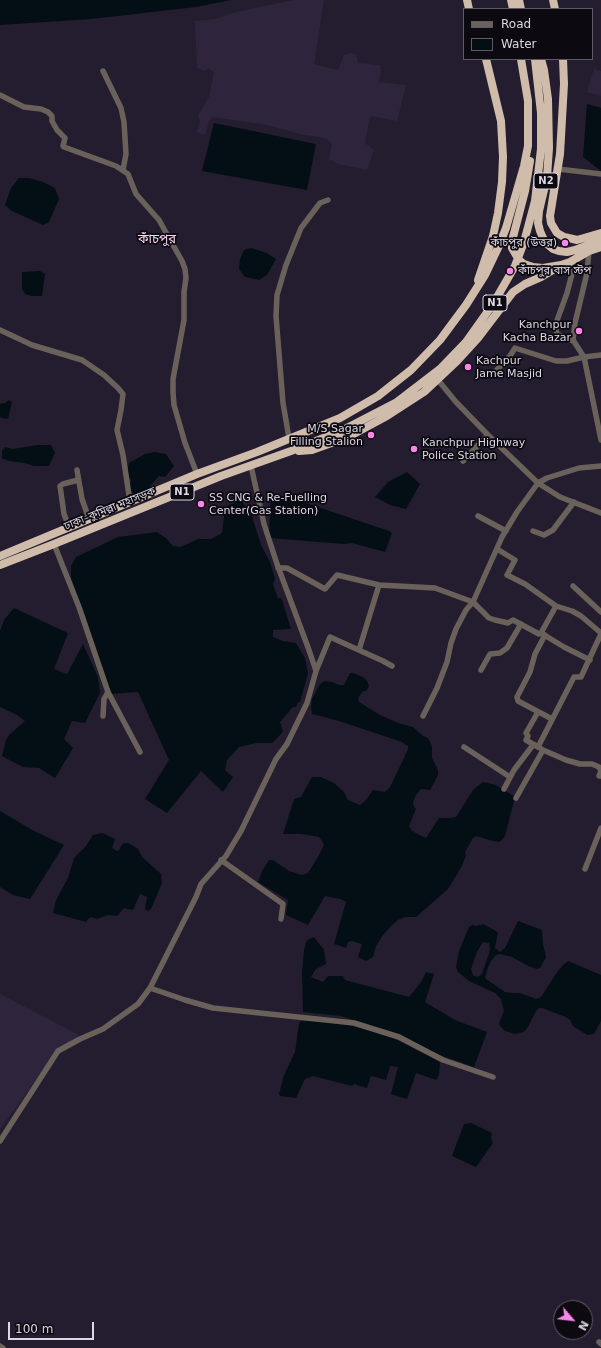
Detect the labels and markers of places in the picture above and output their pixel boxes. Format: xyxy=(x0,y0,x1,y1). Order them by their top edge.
place label: কাঁচপুর (উত্তর) xyxy=(491,236,557,250)
marker: কাঁচপুর (উত্তর) xyxy=(560,238,570,248)
place label: কাঁচপুর বাস স্টপ xyxy=(518,264,591,278)
marker: কাঁচপুর বাস স্টপ xyxy=(505,266,515,276)
place label: Kanchpur Kacha Bazar xyxy=(503,318,571,344)
marker: Kanchpur Kacha Bazar xyxy=(574,326,584,336)
place label: Kachpur Jame Masjid xyxy=(476,354,542,380)
marker: Kachpur Jame Masjid xyxy=(463,362,473,372)
place label: M/S Sagar Filling Stalion xyxy=(290,422,363,448)
marker: M/S Sagar Filling Stalion xyxy=(366,430,376,440)
place label: Kanchpur Highway Police Station xyxy=(422,436,525,462)
marker: Kanchpur Highway Police Station xyxy=(409,444,419,454)
place label: SS CNG & Re-Fuelling Center(Gas Station) xyxy=(209,491,327,517)
marker: SS CNG & Re-Fuelling Center(Gas Station) xyxy=(196,499,206,509)

